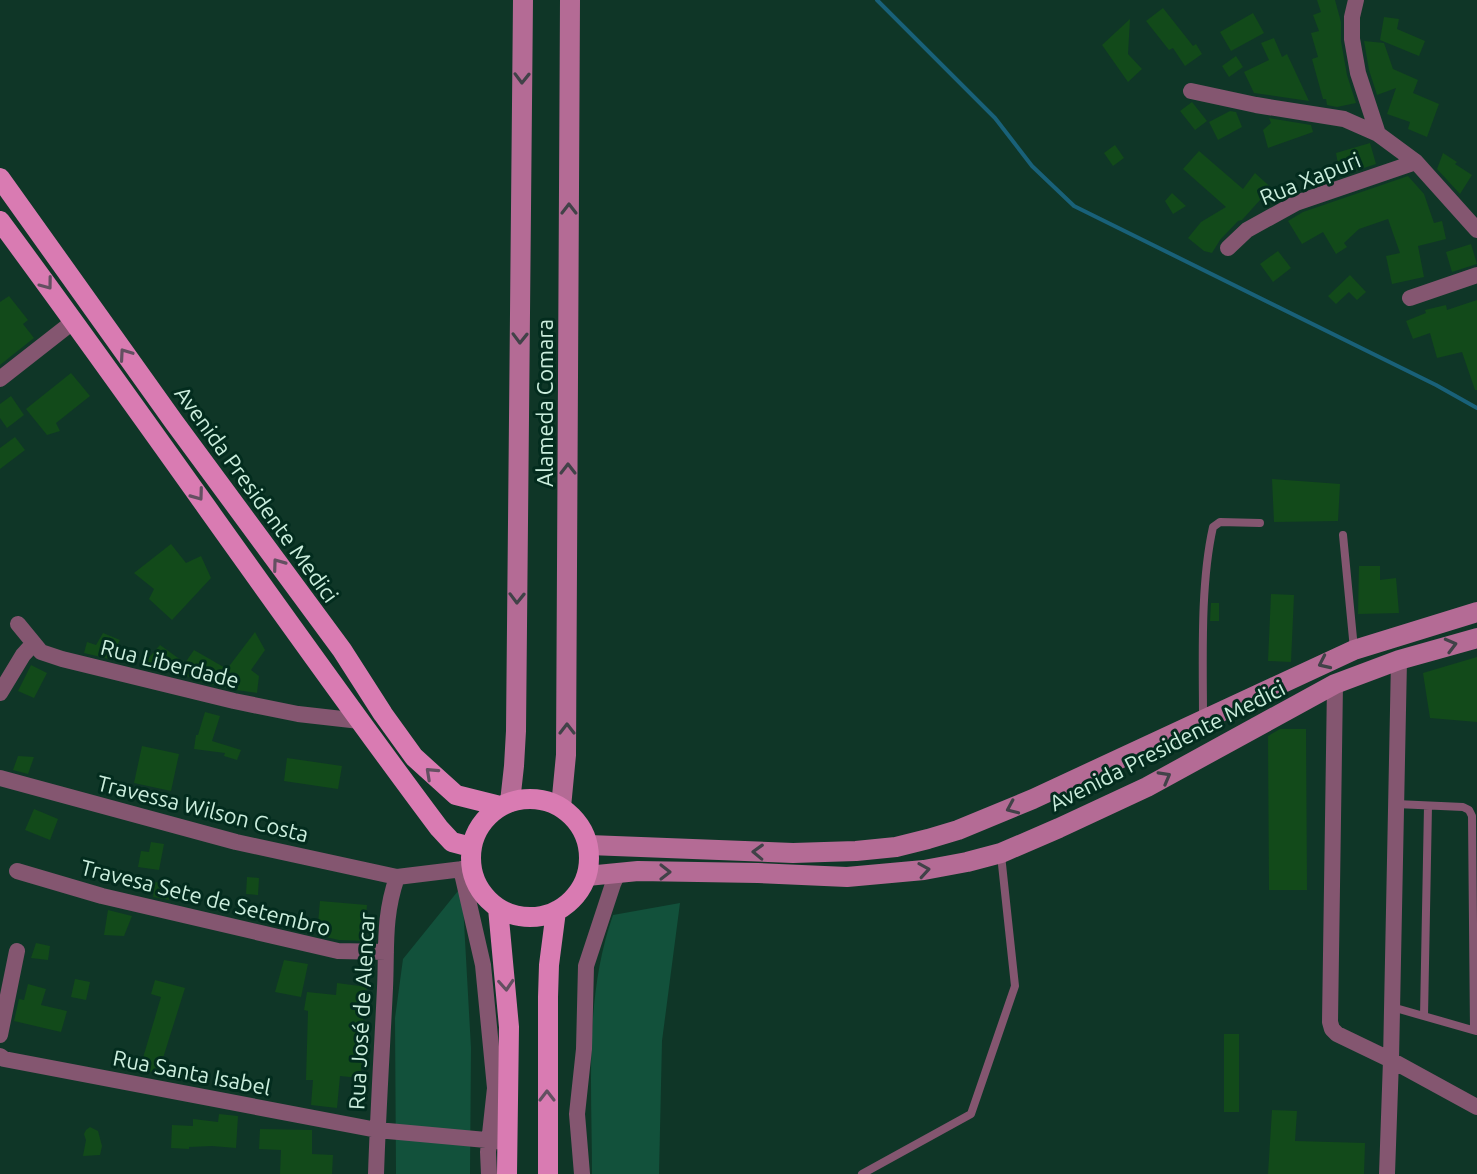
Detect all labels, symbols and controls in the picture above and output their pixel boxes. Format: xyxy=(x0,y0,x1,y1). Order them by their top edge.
one-way arrow xyxy=(513,72,531,85)
street label: Rua Xapuri xyxy=(1256,146,1364,210)
one-way arrow xyxy=(560,202,578,215)
one-way arrow xyxy=(37,275,51,290)
street label: Alameda Comara xyxy=(532,319,557,487)
one-way arrow xyxy=(511,332,528,345)
one-way arrow xyxy=(120,348,135,362)
street label: Avenida Presidente Medici xyxy=(170,381,344,607)
one-way arrow xyxy=(559,462,577,475)
one-way arrow xyxy=(189,486,203,501)
one-way arrow xyxy=(274,558,288,573)
one-way arrow xyxy=(508,592,526,605)
street label: Rua Liberdade xyxy=(98,634,242,692)
one-way arrow xyxy=(1444,638,1458,655)
one-way arrow xyxy=(1317,654,1332,670)
street label: Avenida Presidente Medici xyxy=(1045,675,1289,815)
one-way arrow xyxy=(558,722,575,735)
one-way arrow xyxy=(426,768,440,783)
street label: Travessa Wilson Costa xyxy=(95,770,311,846)
one-way arrow xyxy=(1157,771,1171,787)
one-way arrow xyxy=(1005,798,1020,814)
one-way arrow xyxy=(751,843,764,860)
street label: Travesa Sete de Setembro xyxy=(78,854,334,940)
one-way arrow xyxy=(917,862,931,879)
one-way arrow xyxy=(659,863,672,880)
street label: Rua José de Alencar xyxy=(343,911,379,1110)
one-way arrow xyxy=(497,979,514,992)
street label: Rua Santa Isabel xyxy=(111,1044,273,1100)
one-way arrow xyxy=(538,1089,556,1102)

